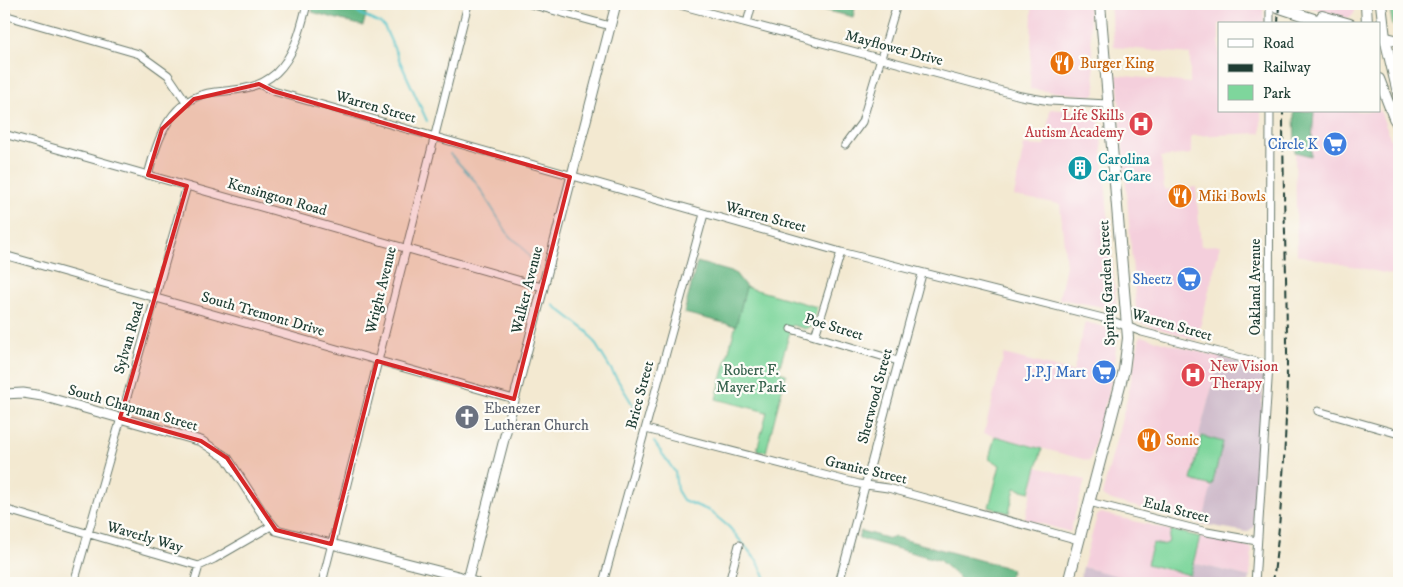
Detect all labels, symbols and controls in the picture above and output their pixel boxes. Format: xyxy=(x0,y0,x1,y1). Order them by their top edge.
legend xyxy=(1218,22,1380,112)
street label: Mayflower Drive xyxy=(843,26,945,70)
text: Road xyxy=(1263,34,1295,53)
restaurant icon: Burger King xyxy=(1049,50,1075,76)
place label: Burger King xyxy=(1080,54,1155,73)
text: Railway xyxy=(1263,58,1311,77)
text: Park xyxy=(1263,84,1292,103)
street label: Warren Street xyxy=(332,86,419,128)
place label: Life Skills Autism Academy xyxy=(1025,106,1125,142)
hospital icon: Life Skills Autism Academy xyxy=(1128,111,1154,137)
supermarket icon: Circle K xyxy=(1322,131,1348,157)
place label: Circle K xyxy=(1268,135,1318,154)
place label: Carolina Car Care xyxy=(1098,150,1151,186)
building icon: Carolina Car Care xyxy=(1067,155,1093,181)
street label: Kensington Road xyxy=(225,174,329,220)
restaurant icon: Miki Bowls xyxy=(1167,183,1193,209)
place label: Miki Bowls xyxy=(1198,187,1266,206)
street label: Warren Street xyxy=(722,197,809,237)
street label: Spring Garden Street xyxy=(1094,220,1120,346)
street label: Oakland Avenue xyxy=(1246,238,1265,336)
street label: Walker Avenue xyxy=(507,244,547,337)
street label: Wright Avenue xyxy=(361,245,401,336)
supermarket icon: Sheetz xyxy=(1176,266,1202,292)
place label: Sheetz xyxy=(1133,270,1172,289)
street label: South Tremont Drive xyxy=(199,287,327,341)
street label: Sylvan Road xyxy=(110,299,148,376)
street label: Warren Street xyxy=(1128,304,1215,346)
street label: Poe Street xyxy=(802,309,866,345)
street label: Sherwood Street xyxy=(853,346,897,446)
place label: New Vision Therapy xyxy=(1210,357,1278,393)
street label: Brice Street xyxy=(622,358,658,431)
supermarket icon: J.P.J Mart xyxy=(1091,359,1117,385)
park label: Robert F. Mayer Park xyxy=(716,361,787,397)
hospital icon: New Vision Therapy xyxy=(1180,362,1206,388)
place label: J.P.J Mart xyxy=(1024,363,1086,382)
street label: South Chapman Street xyxy=(66,380,200,436)
place label: Ebenezer Lutheran Church xyxy=(484,399,589,435)
church icon: Ebenezer Lutheran Church xyxy=(454,404,480,430)
restaurant icon: Sonic xyxy=(1136,427,1162,453)
place label: Sonic xyxy=(1166,431,1200,450)
street label: Granite Street xyxy=(823,451,909,489)
street label: Eula Street xyxy=(1141,493,1211,527)
street label: Waverly Way xyxy=(104,517,186,557)

